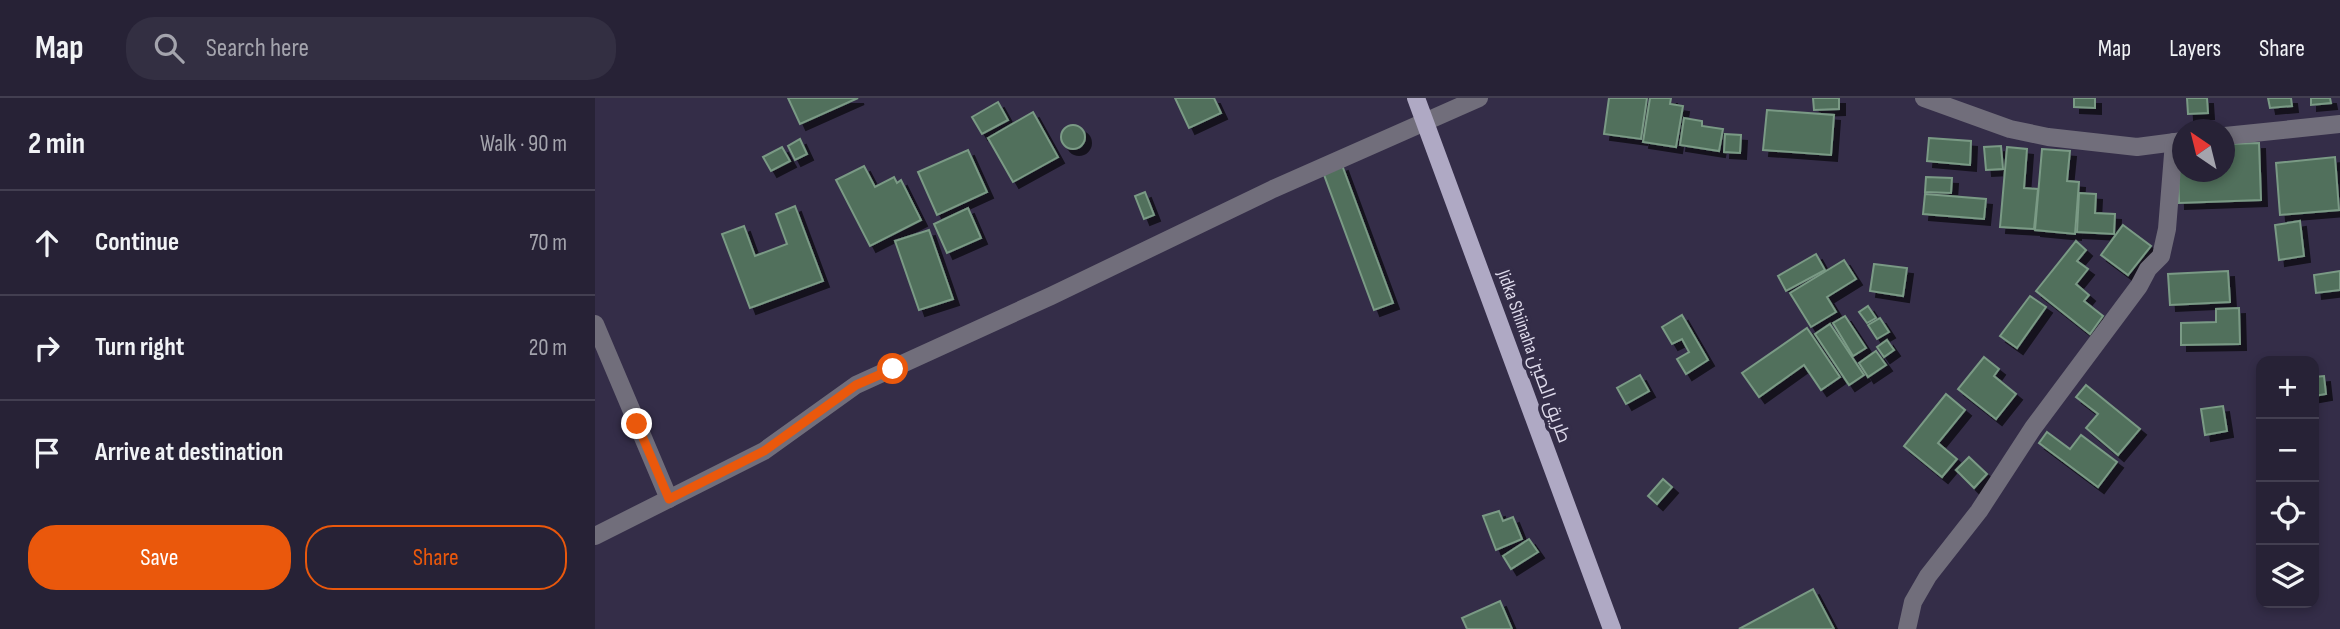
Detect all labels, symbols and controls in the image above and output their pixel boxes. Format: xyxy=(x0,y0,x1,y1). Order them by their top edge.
search box xyxy=(126,17,616,80)
text: Map xyxy=(35,28,84,68)
icon: search xyxy=(150,29,188,67)
text: Search here xyxy=(206,33,309,64)
text: Map xyxy=(2098,34,2131,63)
text: Layers xyxy=(2169,34,2221,63)
text: Share xyxy=(2259,34,2305,63)
north arrow xyxy=(2172,119,2235,182)
text: 2 min xyxy=(28,126,85,162)
text: Walk · 90 m xyxy=(480,130,567,158)
icon: ahead xyxy=(28,224,66,262)
text: Continue xyxy=(95,227,179,258)
text: 70 m xyxy=(529,229,567,257)
street label: Jidka Shiinaha طريق الصين xyxy=(1491,266,1576,446)
icon: right xyxy=(28,329,66,367)
text: Turn right xyxy=(95,332,184,363)
text: 20 m xyxy=(529,334,567,362)
route start xyxy=(877,353,908,384)
map controls xyxy=(2256,356,2319,608)
button: + xyxy=(2256,356,2319,419)
route end xyxy=(621,408,652,439)
button: − xyxy=(2256,419,2319,482)
icon: arrive xyxy=(28,434,66,472)
text: Arrive at destination xyxy=(95,437,283,468)
button: locate xyxy=(2256,482,2319,545)
button: Save xyxy=(28,525,291,590)
button: Share xyxy=(305,525,567,590)
button: layers xyxy=(2256,545,2319,608)

